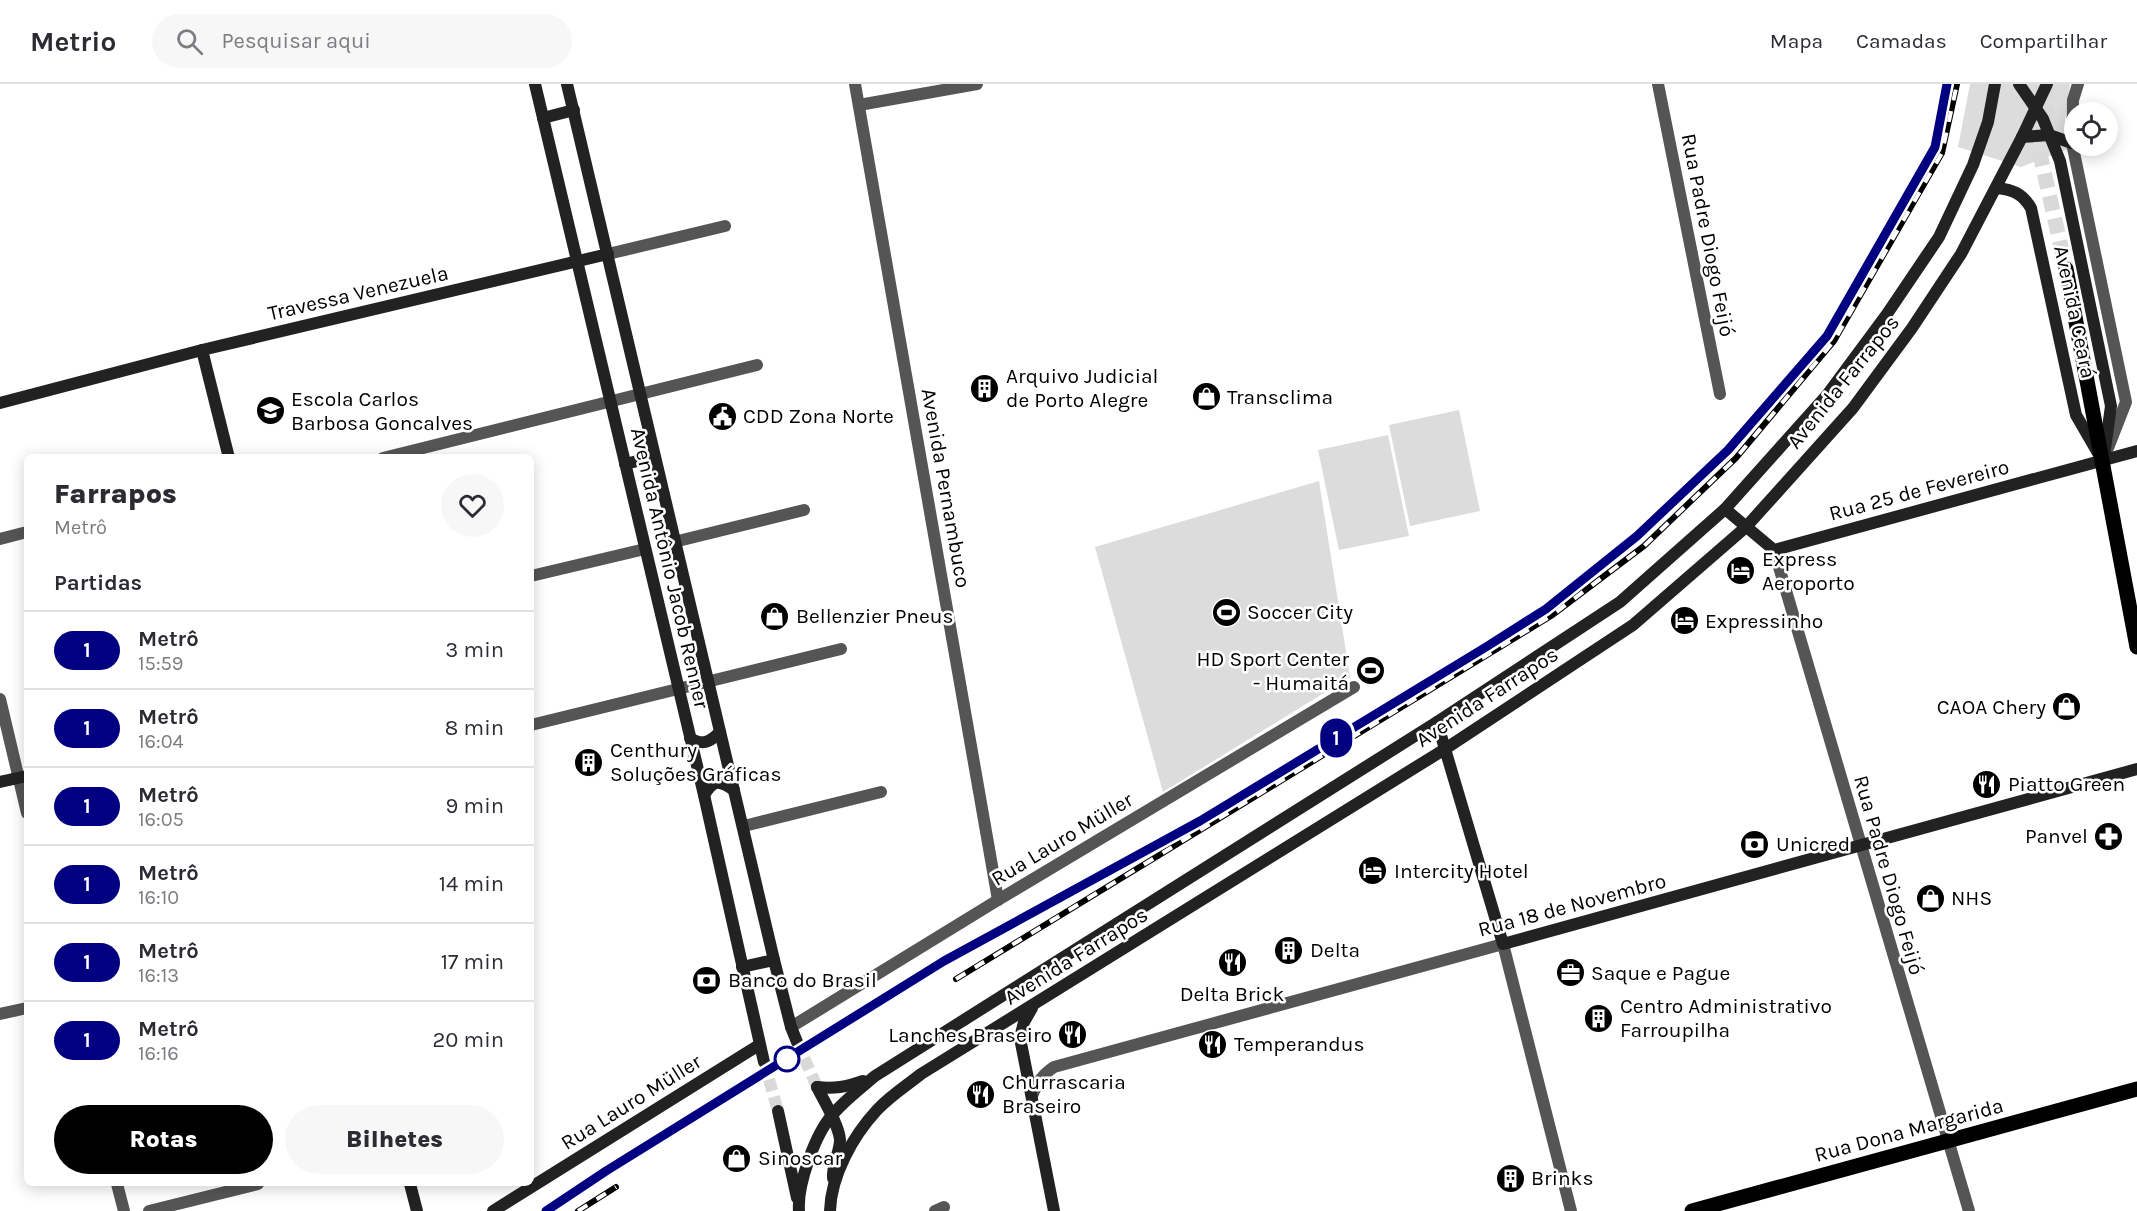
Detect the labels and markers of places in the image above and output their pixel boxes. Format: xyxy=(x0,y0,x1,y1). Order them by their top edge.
place label: Arquivo Judicial de Porto Alegre xyxy=(1006,364,1158,412)
building icon: Arquivo Judicial de Porto Alegre xyxy=(969,372,1001,404)
shop icon: Transclima xyxy=(1190,381,1222,413)
place label: Transclima xyxy=(1227,385,1333,409)
place label: Escola Carlos Barbosa Goncalves xyxy=(291,387,473,435)
school or university icon: Escola Carlos Barbosa Goncalves xyxy=(254,395,286,427)
public building icon: CDD Zona Norte xyxy=(706,400,738,432)
place label: CDD Zona Norte xyxy=(743,404,894,428)
place label: Express Aeroporto xyxy=(1762,547,1855,595)
hotel icon: Express Aeroporto xyxy=(1725,555,1757,587)
sports icon: Soccer City xyxy=(1210,596,1242,628)
shop icon: Bellenzier Pneus xyxy=(759,600,791,632)
place label: Soccer City xyxy=(1247,600,1353,624)
place label: Bellenzier Pneus xyxy=(796,604,953,628)
hotel icon: Expressinho xyxy=(1668,605,1700,637)
place label: Expressinho xyxy=(1705,609,1823,633)
place label: HD Sport Center - Humaitá xyxy=(1197,647,1349,695)
sports icon: HD Sport Center - Humaitá xyxy=(1354,655,1386,687)
shop icon: CAOA Chery xyxy=(2051,691,2083,723)
place label: CAOA Chery xyxy=(1937,695,2046,719)
place label: Centhury Soluções Gráficas xyxy=(610,738,781,786)
building icon: Centhury Soluções Gráficas xyxy=(573,746,605,778)
restaurant icon: Piatto Green xyxy=(1971,768,2003,800)
place label: Piatto Green xyxy=(2008,772,2125,796)
pharmacy icon: Panvel xyxy=(2093,820,2125,852)
place label: Panvel xyxy=(2025,824,2088,848)
bank icon: Unicred xyxy=(1739,828,1771,860)
place label: Unicred xyxy=(1776,832,1850,856)
hotel icon: Intercity Hotel xyxy=(1357,855,1389,887)
place label: Intercity Hotel xyxy=(1394,859,1529,883)
shop icon: NHS xyxy=(1914,882,1946,914)
place label: NHS xyxy=(1951,886,1992,910)
building icon: Delta xyxy=(1273,934,1305,966)
place label: Delta xyxy=(1310,938,1360,962)
restaurant icon: Delta Brick xyxy=(1216,947,1248,979)
office icon: Saque e Pague xyxy=(1554,957,1586,989)
place label: Saque e Pague xyxy=(1591,961,1730,985)
bank icon: Banco do Brasil xyxy=(691,964,723,996)
place label: Banco do Brasil xyxy=(728,968,877,992)
place label: Delta Brick xyxy=(1180,982,1284,1006)
place label: Centro Administrativo Farroupilha xyxy=(1620,994,1832,1042)
building icon: Centro Administrativo Farroupilha xyxy=(1583,1002,1615,1034)
restaurant icon: Lanches Braseiro xyxy=(1057,1019,1089,1051)
place label: Lanches Braseiro xyxy=(888,1023,1052,1047)
restaurant icon: Temperandus xyxy=(1197,1028,1229,1060)
place label: Temperandus xyxy=(1234,1032,1364,1056)
unlabelled marker xyxy=(774,1046,800,1072)
place label: Churrascaria Braseiro xyxy=(1002,1070,1126,1118)
restaurant icon: Churrascaria Braseiro xyxy=(965,1078,997,1110)
shop icon: Sinoscar xyxy=(721,1142,753,1174)
place label: Sinoscar xyxy=(758,1146,843,1170)
building icon: Brinks xyxy=(1494,1162,1526,1194)
place label: Brinks xyxy=(1531,1166,1593,1190)

